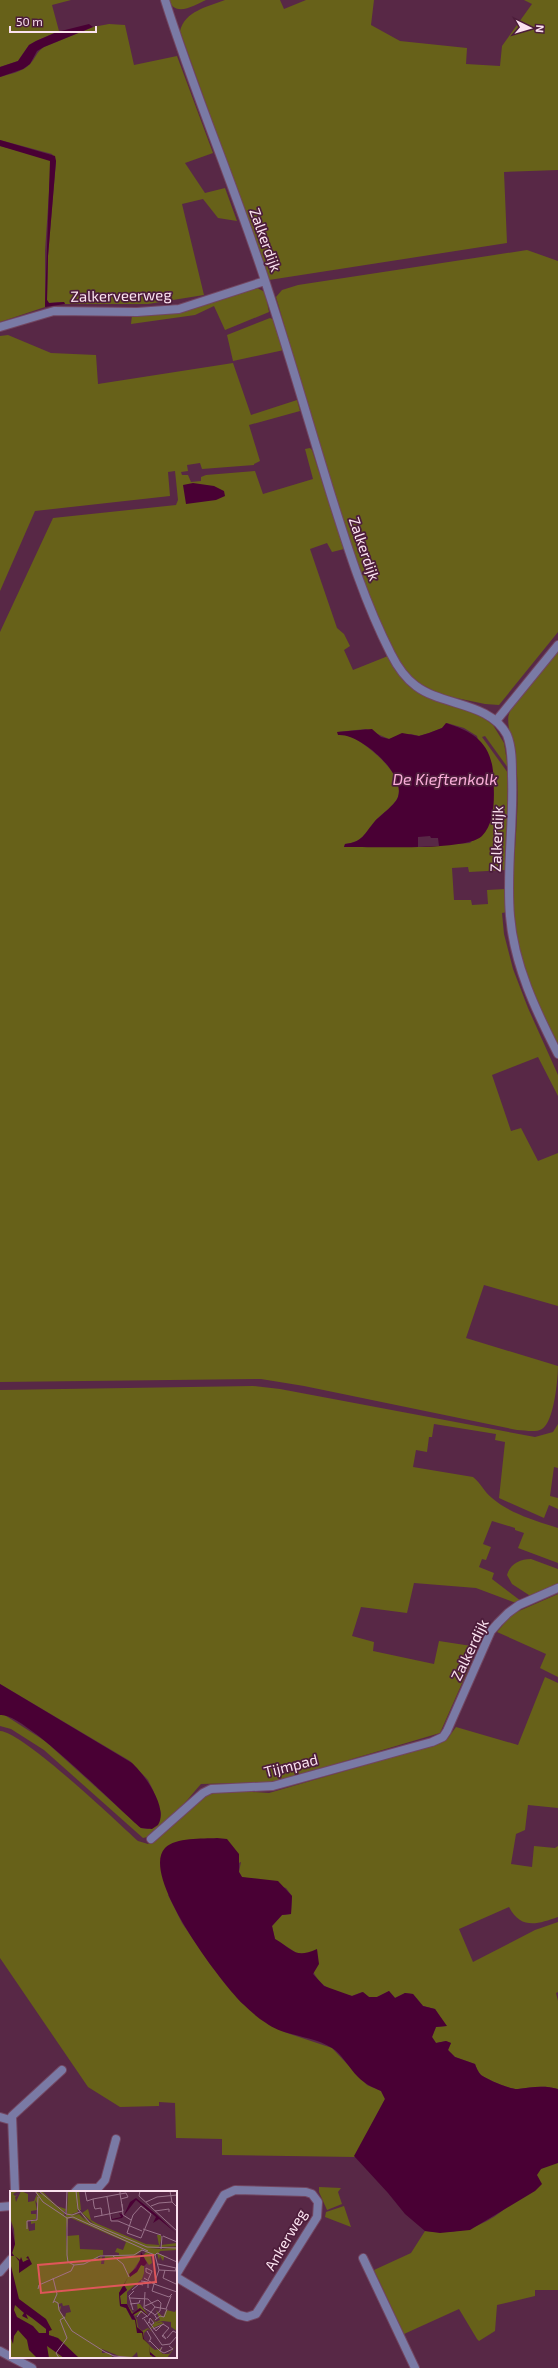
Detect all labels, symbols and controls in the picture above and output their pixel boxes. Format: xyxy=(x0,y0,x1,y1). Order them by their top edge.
scale bar xyxy=(10,8,96,34)
north arrow xyxy=(510,8,550,48)
text: 50 m xyxy=(16,14,43,28)
text: N xyxy=(534,24,547,33)
street label: Zalkerdijk xyxy=(245,205,286,275)
street label: Zalkerveerweg xyxy=(70,285,172,305)
street label: Zalkerdijk xyxy=(345,514,384,584)
water label: De Kieftenkolk xyxy=(393,769,497,788)
street label: Zalkerdijk xyxy=(486,805,507,872)
street label: Zalkerdijk xyxy=(446,1616,493,1684)
street label: Tijmpad xyxy=(262,1750,320,1781)
inset map xyxy=(10,2191,177,2358)
street label: Ankerweg xyxy=(260,2205,310,2274)

